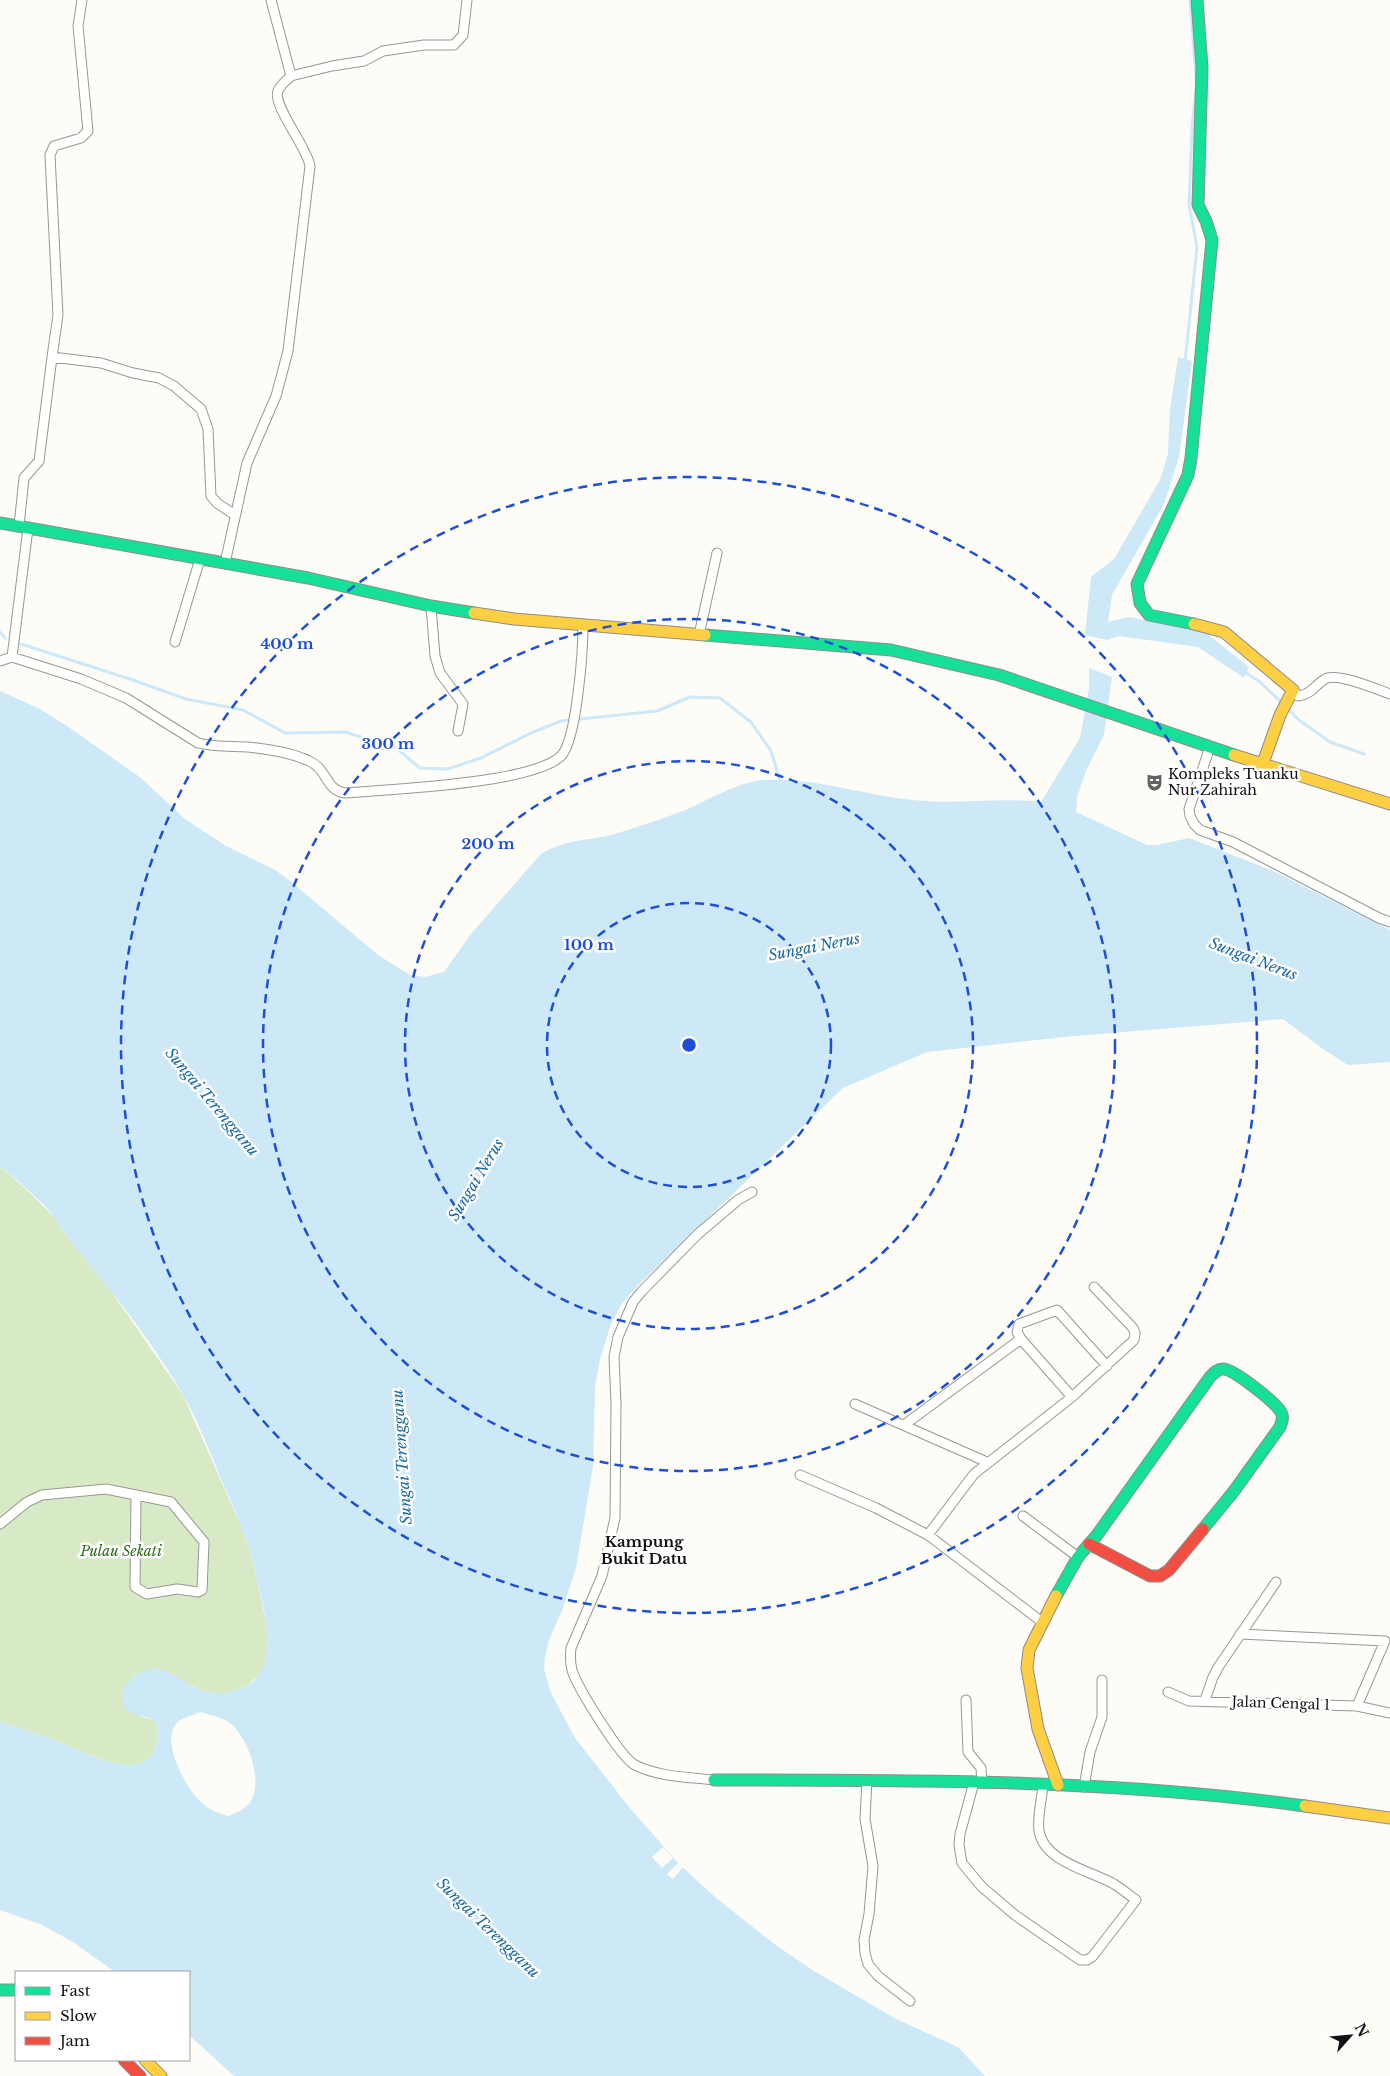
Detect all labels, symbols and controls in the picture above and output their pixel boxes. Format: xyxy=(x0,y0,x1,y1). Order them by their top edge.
text: 400 m xyxy=(260,634,314,653)
text: 300 m xyxy=(362,734,415,753)
place label: Kompleks Tuanku Nur Zahirah xyxy=(1168,765,1299,799)
theatre icon: Kompleks Tuanku Nur Zahirah xyxy=(1144,772,1164,792)
text: 200 m xyxy=(462,834,515,853)
water label: Sungai Nerus xyxy=(767,928,862,965)
water label: Sungai Nerus xyxy=(1206,933,1300,984)
text: 100 m xyxy=(564,935,614,954)
centre of rings xyxy=(680,1036,698,1054)
water label: Sungai Terengganu xyxy=(162,1044,263,1160)
water label: Sungai Nerus xyxy=(444,1135,508,1224)
water label: Sungai Terengganu xyxy=(387,1389,416,1525)
district label: Kampung Bukit Datu xyxy=(601,1532,687,1568)
park label: Pulau Sekati xyxy=(79,1542,162,1560)
street label: Jalan Cengal 1 xyxy=(1229,1692,1331,1714)
water label: Sungai Terengganu xyxy=(433,1874,544,1982)
legend xyxy=(15,1971,190,2061)
text: Fast xyxy=(60,1981,91,2000)
text: Slow xyxy=(60,2006,97,2025)
north arrow xyxy=(1325,2011,1375,2061)
text: N xyxy=(1351,2020,1373,2040)
text: Jam xyxy=(58,2031,90,2050)

